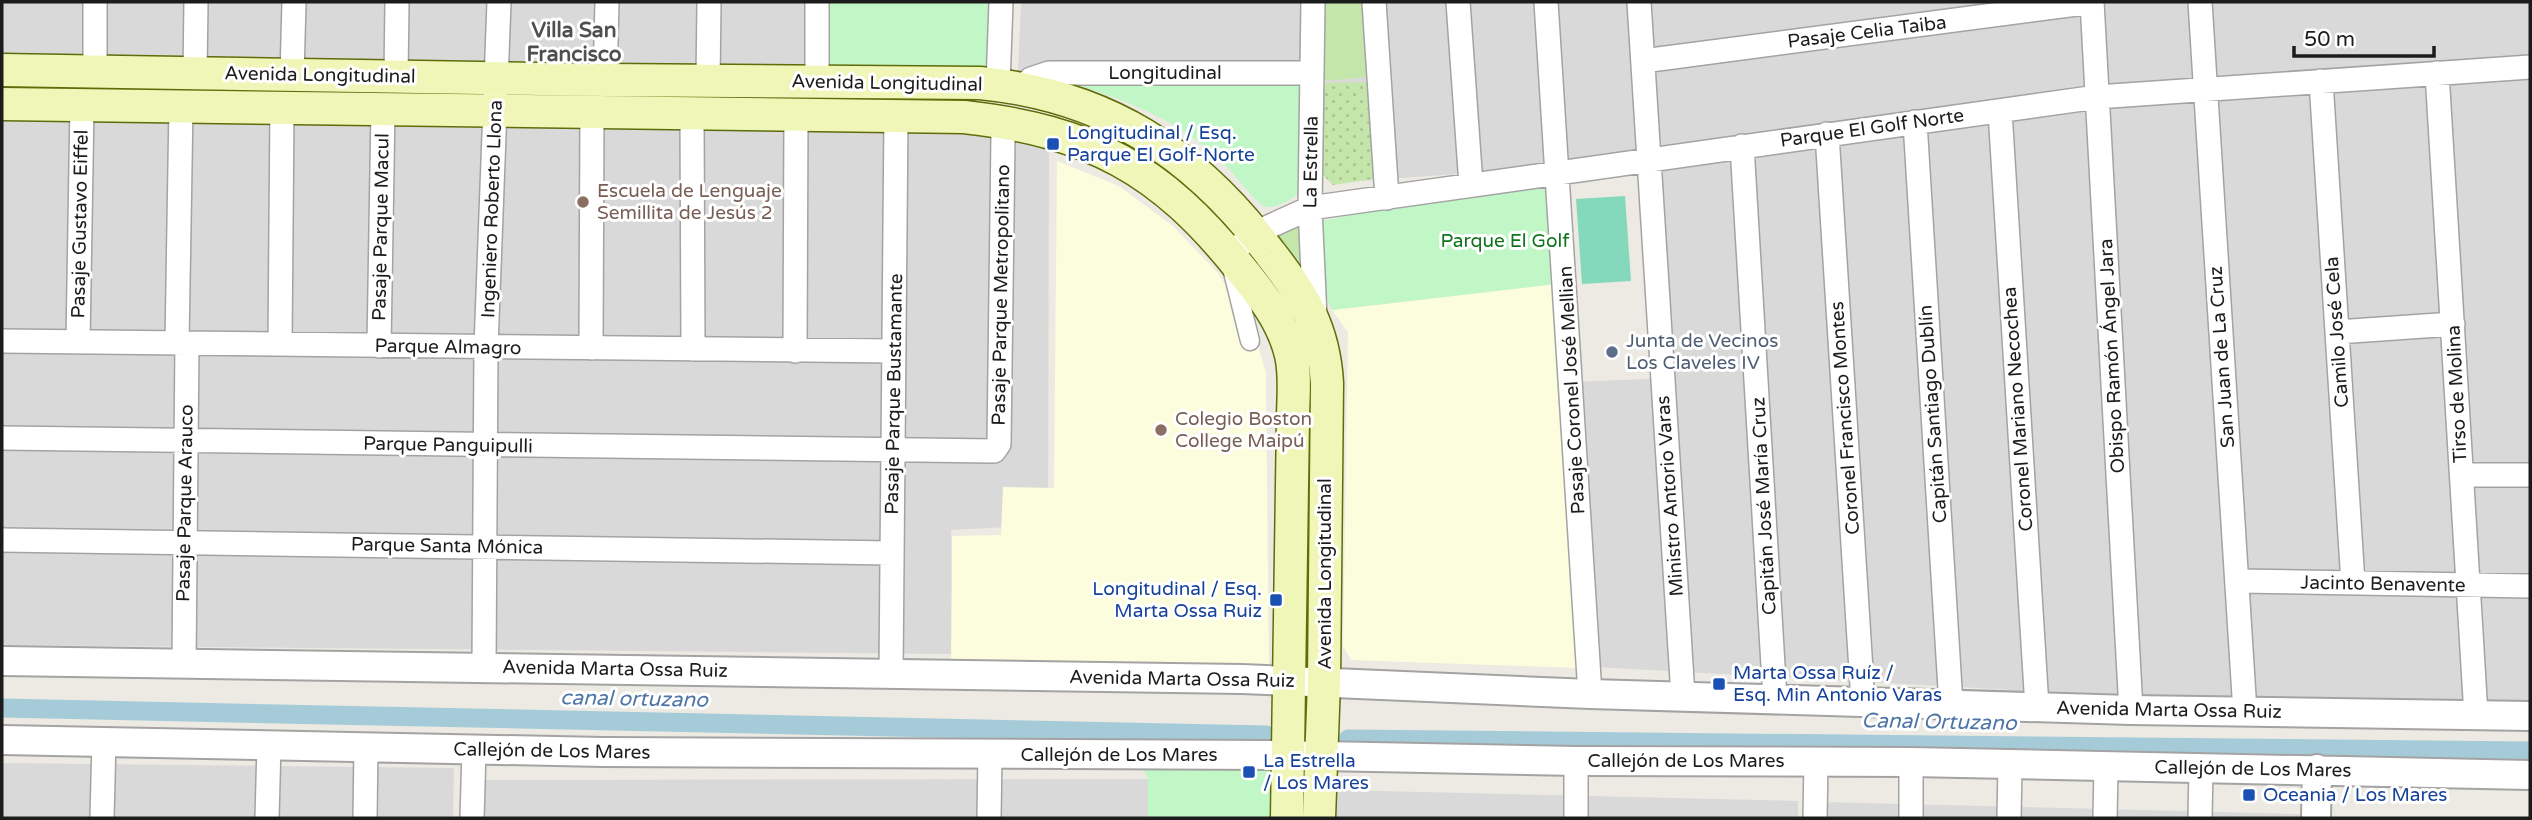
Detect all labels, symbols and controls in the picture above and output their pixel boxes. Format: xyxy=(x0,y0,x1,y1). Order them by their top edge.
street label: Pasaje Celia Taiba xyxy=(1786,11,1948,53)
scale bar xyxy=(2294,14,2434,58)
district label: Villa San Francisco xyxy=(526,18,622,67)
text: 50 m xyxy=(2304,27,2355,52)
street label: Avenida Longitudinal xyxy=(224,62,416,88)
street label: Longitudinal xyxy=(1108,62,1222,84)
street label: Avenida Longitudinal xyxy=(791,70,983,96)
street label: Ingeniero Roberto Llona xyxy=(477,100,507,318)
street label: Parque El Golf Norte xyxy=(1779,104,1965,152)
street label: La Estrella xyxy=(1299,115,1323,209)
place label: Longitudinal / Esq. Parque El Golf-Norte xyxy=(1067,122,1255,166)
street label: Pasaje Gustavo Eiffel xyxy=(67,129,93,319)
street label: Pasaje Parque Macul xyxy=(368,133,394,321)
marker: Longitudinal / Esq. Parque El Golf-Norte xyxy=(1045,136,1061,152)
street label: Pasaje Parque Metropolitano xyxy=(988,164,1014,426)
place label: Escuela de Lenguaje Semillita de Jesús 2 xyxy=(597,180,782,224)
marker: Escuela de Lenguaje Semillita de Jesús 2 xyxy=(575,194,591,210)
park label: Parque El Golf xyxy=(1441,230,1570,252)
street label: Obispo Ramón Ángel Jara xyxy=(2094,238,2129,474)
street label: Camilo José Cela xyxy=(2321,256,2353,408)
street label: Pasaje Coronel José Mellian xyxy=(1555,265,1589,515)
street label: San Juan de La Cruz xyxy=(2205,265,2239,449)
street label: Pasaje Parque Bustamante xyxy=(881,273,907,515)
street label: Coronel Mariano Necochea xyxy=(1998,286,2038,532)
street label: Coronel Francisco Montes xyxy=(1826,300,1864,536)
street label: Capitán Santiago Dublín xyxy=(1914,304,1952,524)
street label: Tirso de Molina xyxy=(2442,324,2472,464)
place label: Junta de Vecinos Los Claveles IV xyxy=(1626,330,1778,374)
street label: Parque Almagro xyxy=(374,335,522,359)
marker: Junta de Vecinos Los Claveles IV xyxy=(1604,344,1620,360)
street label: Ministro Antorio Varas xyxy=(1652,395,1688,597)
street label: Capitán José María Cruz xyxy=(1747,396,1781,616)
street label: Pasaje Parque Arauco xyxy=(172,404,198,602)
place label: Colegio Boston College Maipú xyxy=(1175,408,1312,452)
marker: Colegio Boston College Maipú xyxy=(1153,422,1169,438)
street label: Parque Panguipulli xyxy=(363,433,533,457)
street label: Avenida Longitudinal xyxy=(1314,478,1336,670)
street label: Parque Santa Mónica xyxy=(351,533,543,559)
street label: Jacinto Benavente xyxy=(2300,572,2466,596)
place label: Longitudinal / Esq. Marta Ossa Ruiz xyxy=(1092,578,1262,622)
marker: Longitudinal / Esq. Marta Ossa Ruiz xyxy=(1268,592,1284,608)
street label: Avenida Marta Ossa Ruiz xyxy=(502,656,728,682)
place label: Marta Ossa Ruíz / Esq. Min Antonio Varas xyxy=(1733,662,1942,706)
street label: Avenida Marta Ossa Ruiz xyxy=(1069,666,1295,692)
marker: Marta Ossa Ruíz / Esq. Min Antonio Varas xyxy=(1711,676,1727,692)
water label: canal ortuzano xyxy=(560,685,709,713)
street label: Avenida Marta Ossa Ruiz xyxy=(2056,697,2282,723)
water label: Canal Ortuzano xyxy=(1861,708,2018,736)
street label: Callejón de Los Mares xyxy=(453,738,651,764)
street label: Callejón de Los Mares xyxy=(1020,744,1218,766)
place label: La Estrella / Los Mares xyxy=(1263,750,1369,794)
street label: Callejón de Los Mares xyxy=(1587,750,1785,772)
street label: Callejón de Los Mares xyxy=(2154,756,2352,782)
marker: La Estrella / Los Mares xyxy=(1241,764,1257,780)
place label: Oceania / Los Mares xyxy=(2263,784,2447,806)
marker: Oceania / Los Mares xyxy=(2241,787,2257,803)

